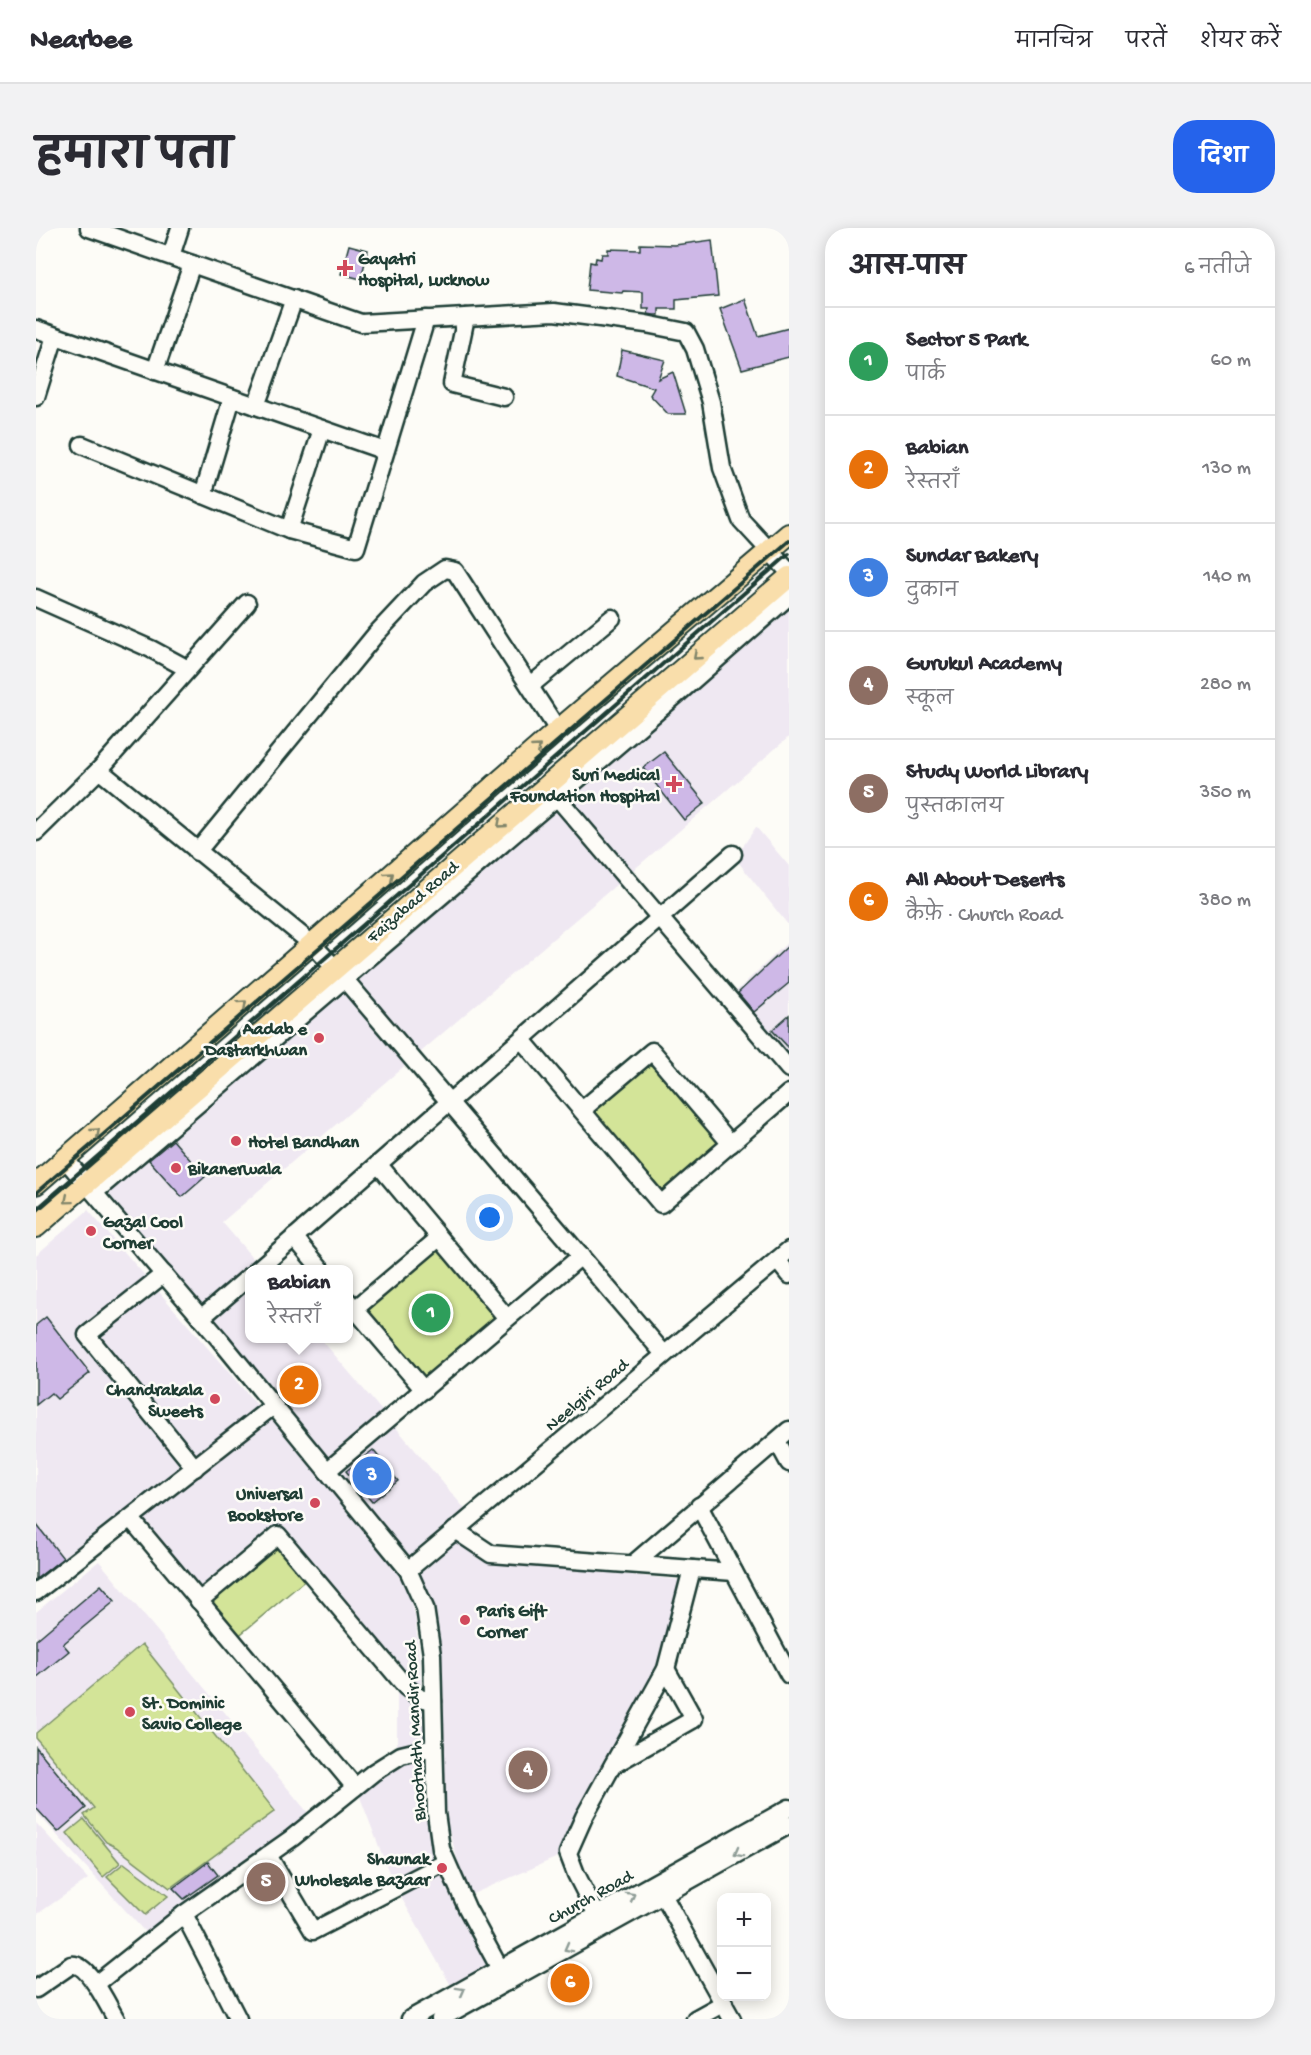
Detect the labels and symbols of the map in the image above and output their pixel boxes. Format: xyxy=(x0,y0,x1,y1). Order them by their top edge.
place label: Gayatri Hospital, Lucknow xyxy=(358,250,490,292)
marker: Gayatri Hospital, Lucknow xyxy=(336,259,354,277)
one-way arrow xyxy=(693,649,704,660)
one-way arrow xyxy=(531,744,541,755)
place label: Suri Medical Foundation Hospital xyxy=(509,766,660,808)
marker: Suri Medical Foundation Hospital xyxy=(665,775,683,793)
one-way arrow xyxy=(497,817,508,828)
street label: Faizabad Road xyxy=(363,856,465,949)
one-way arrow xyxy=(383,872,394,883)
one-way arrow xyxy=(236,1000,247,1011)
place label: Aadab e Dastarkhwan xyxy=(203,1020,308,1062)
marker: Aadab e Dastarkhwan xyxy=(312,1031,326,1045)
one-way arrow xyxy=(89,1128,100,1139)
place label: Hotel Bandhan xyxy=(248,1133,359,1154)
marker: Hotel Bandhan xyxy=(229,1134,243,1148)
place label: Bikanerwala xyxy=(187,1160,282,1181)
marker: Bikanerwala xyxy=(169,1161,183,1175)
one-way arrow xyxy=(64,1193,75,1204)
your location xyxy=(475,1203,504,1232)
place label: Gazal Cool Corner xyxy=(102,1213,183,1255)
marker: Gazal Cool Corner xyxy=(84,1224,98,1238)
pin: 1 xyxy=(412,1290,450,1336)
street label: Neelgiri Road xyxy=(542,1354,635,1437)
pin: 2 xyxy=(280,1362,318,1408)
place label: Chandrakala Sweets xyxy=(105,1381,204,1423)
marker: Chandrakala Sweets xyxy=(208,1392,222,1406)
pin: 3 xyxy=(352,1454,392,1498)
place label: Universal Bookstore xyxy=(227,1485,304,1527)
marker: Universal Bookstore xyxy=(308,1496,322,1510)
place label: Paris Gift Corner xyxy=(476,1602,548,1644)
marker: Paris Gift Corner xyxy=(458,1613,472,1627)
street label: Bhootnath Mandir Road xyxy=(401,1639,432,1822)
place label: St. Dominic Savio College xyxy=(142,1694,242,1736)
marker: St. Dominic Savio College xyxy=(123,1705,137,1719)
pin: 4 xyxy=(508,1748,548,1792)
one-way arrow xyxy=(734,1846,744,1857)
place label: Shaunak Wholesale Bazaar xyxy=(294,1850,433,1892)
pin: 5 xyxy=(246,1860,286,1904)
marker: Shaunak Wholesale Bazaar xyxy=(435,1861,449,1875)
street label: Church Road xyxy=(545,1866,639,1930)
one-way arrow xyxy=(625,1892,635,1903)
one-way arrow xyxy=(563,1941,574,1952)
pin: 6 xyxy=(550,1960,590,2006)
one-way arrow xyxy=(455,1986,465,1998)

